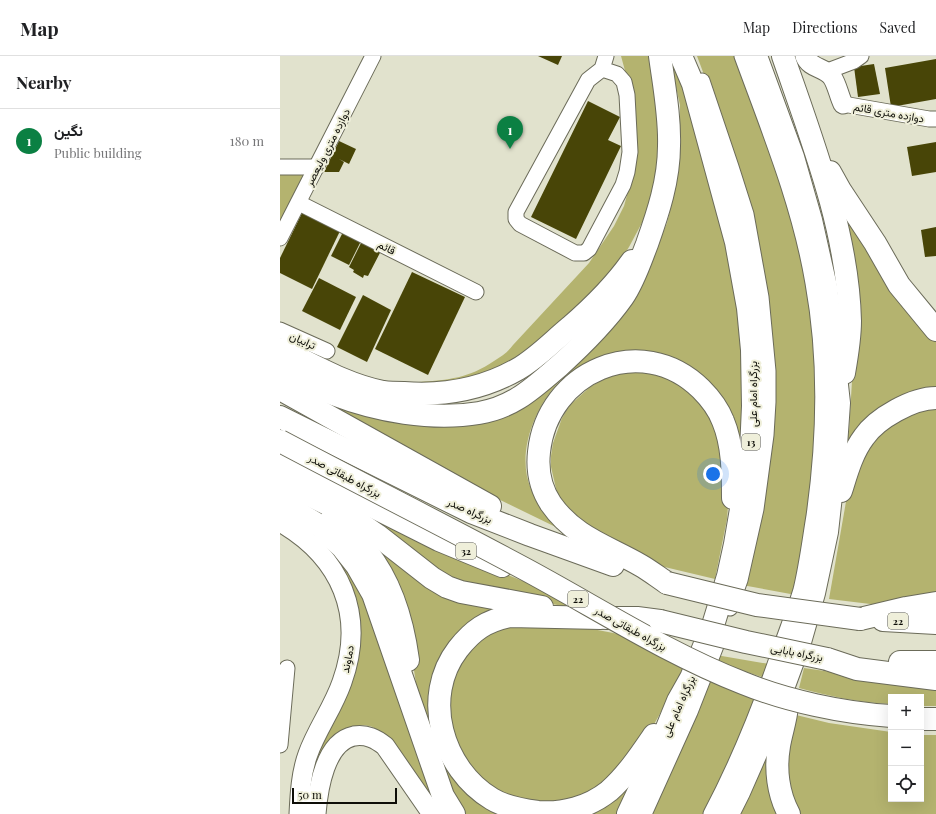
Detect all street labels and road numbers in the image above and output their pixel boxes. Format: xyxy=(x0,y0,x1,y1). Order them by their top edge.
street label: دوازده متری قائم xyxy=(852,98,926,127)
street label: دوازده متری ولیعصر xyxy=(300,106,353,189)
street label: قائم xyxy=(375,236,399,259)
street label: ترابیان xyxy=(288,328,319,353)
street label: بزرگراه امام علی xyxy=(745,361,761,427)
road number: 13 xyxy=(742,434,760,450)
street label: بزرگراه طبقاتی صدر xyxy=(305,449,384,500)
street label: بزرگراه صدر xyxy=(444,493,495,527)
road number: 32 xyxy=(456,543,476,559)
road number: 22 xyxy=(568,591,588,607)
street label: بزرگراه طبقاتی صدر xyxy=(591,601,670,654)
road number: 22 xyxy=(888,613,908,629)
street label: بزرگراه بابایی xyxy=(769,640,825,664)
street label: دماوند xyxy=(337,644,357,674)
street label: بزرگراه امام علی xyxy=(658,673,699,740)

